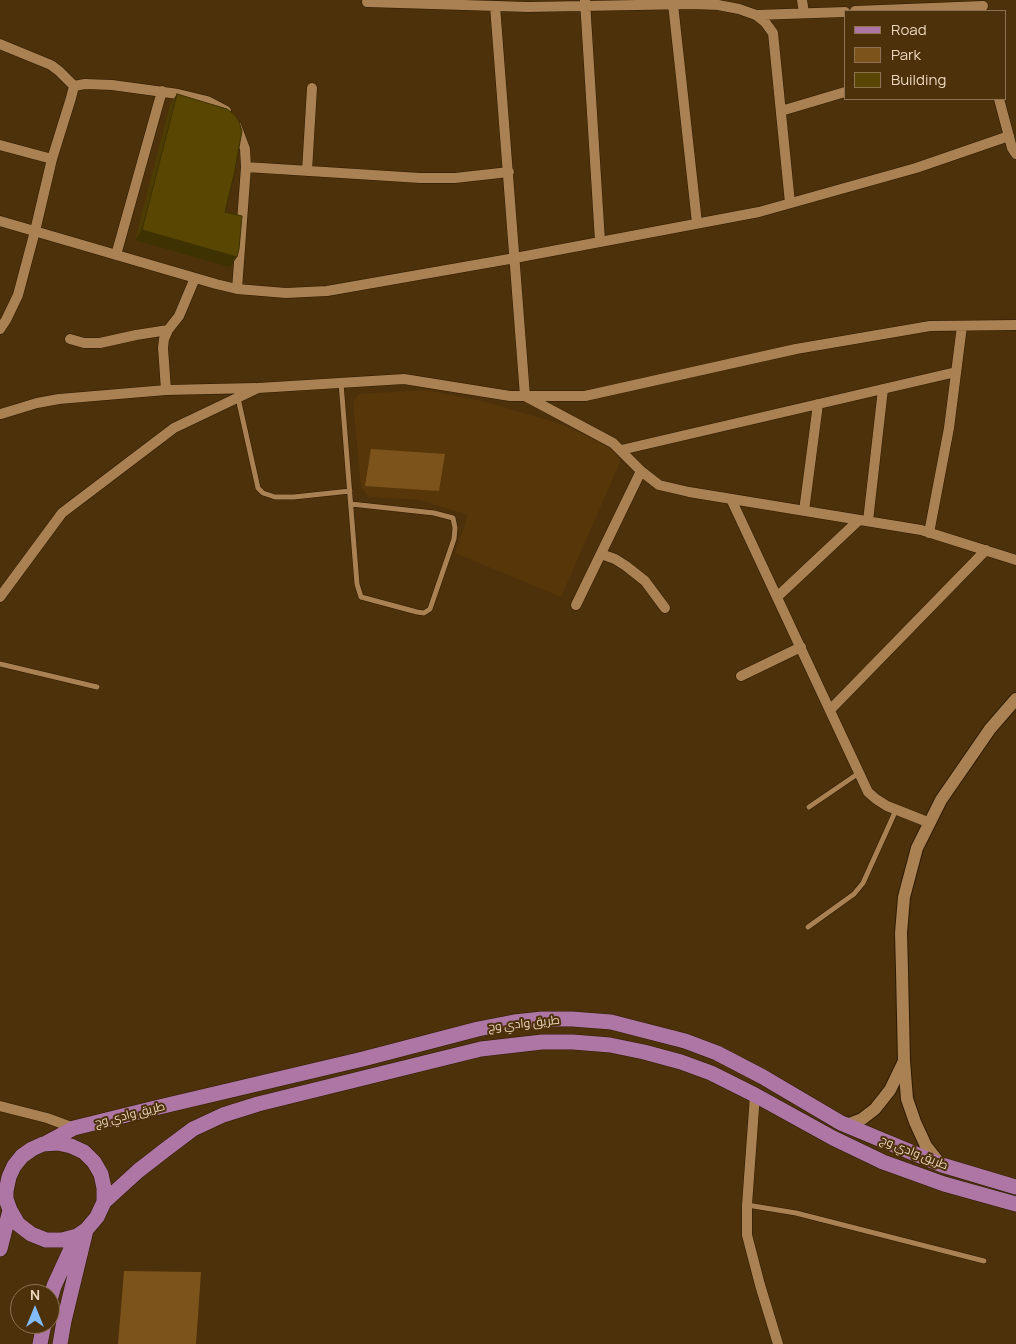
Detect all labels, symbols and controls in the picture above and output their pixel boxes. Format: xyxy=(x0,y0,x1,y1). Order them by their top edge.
legend xyxy=(844,10,1006,100)
text: Road xyxy=(891,19,927,40)
text: Park xyxy=(891,44,921,65)
text: Building xyxy=(891,69,946,90)
street label: طريق وادي وج xyxy=(487,1013,561,1035)
street label: طريق وادي وج xyxy=(93,1099,167,1131)
street label: طريق وادي وج xyxy=(878,1133,950,1173)
north arrow xyxy=(10,1284,60,1334)
text: N xyxy=(30,1285,40,1304)

